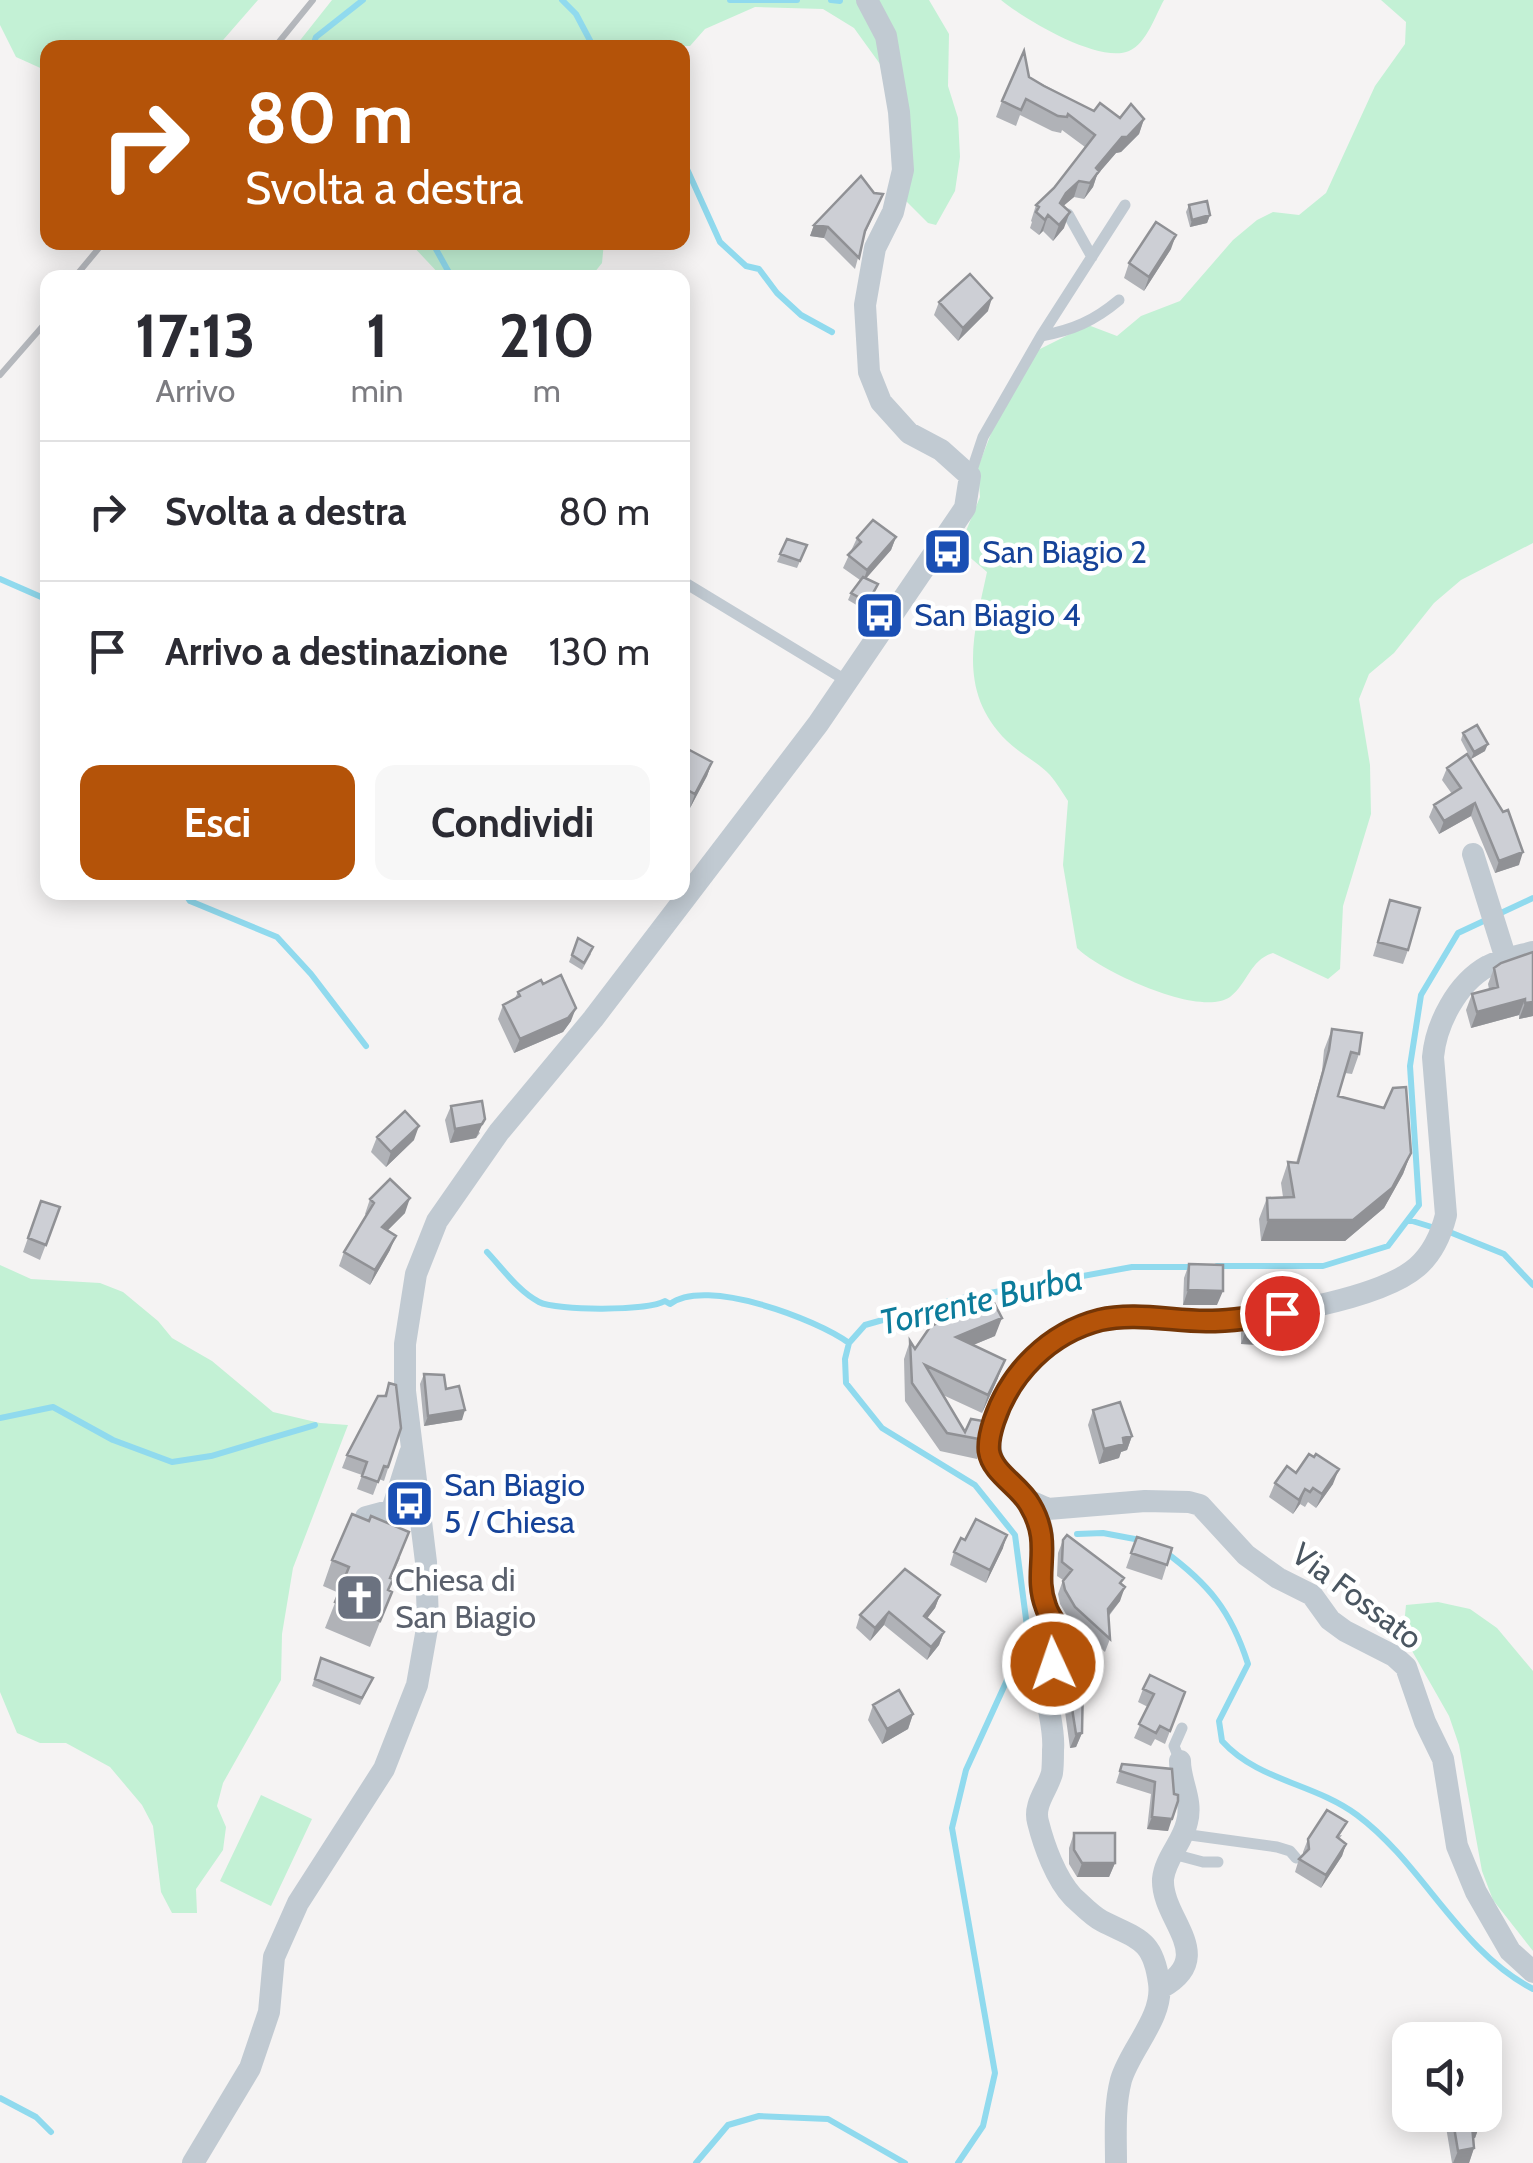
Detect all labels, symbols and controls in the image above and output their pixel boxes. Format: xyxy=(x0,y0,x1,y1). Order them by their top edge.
text: 80 m xyxy=(245,75,413,161)
icon: right xyxy=(80,80,210,210)
text: Svolta a destra xyxy=(245,161,523,215)
text: 17:13 xyxy=(135,299,256,372)
text: 1 xyxy=(366,299,388,372)
text: 210 xyxy=(499,299,595,372)
text: Arrivo xyxy=(155,371,235,410)
text: min xyxy=(351,371,404,410)
text: m xyxy=(533,371,561,410)
icon: right xyxy=(80,484,135,539)
text: Svolta a destra xyxy=(165,488,406,535)
text: 80 m xyxy=(559,488,650,535)
bus stop icon: San Biagio 2 xyxy=(921,526,973,578)
place label: San Biagio 2 xyxy=(982,532,1147,571)
bus stop icon: San Biagio 4 xyxy=(853,589,905,641)
place label: San Biagio 4 xyxy=(914,595,1081,634)
icon: arrive xyxy=(80,624,135,679)
text: Arrivo a destinazione xyxy=(165,628,508,675)
text: 130 m xyxy=(549,628,650,675)
button: Esci xyxy=(80,765,355,880)
button: Condividi xyxy=(375,765,650,880)
water label: Torrente Burba xyxy=(875,1255,1087,1344)
pin xyxy=(1240,1271,1325,1356)
icon: arrive xyxy=(1255,1286,1310,1341)
place label: San Biagio 5 / Chiesa xyxy=(444,1465,585,1541)
bus stop icon: San Biagio 5 / Chiesa xyxy=(383,1477,435,1529)
street label: Via Fossato xyxy=(1284,1534,1430,1657)
place label: Chiesa di San Biagio xyxy=(395,1560,536,1636)
church icon: Chiesa di San Biagio xyxy=(334,1572,386,1624)
position arrow xyxy=(1001,1612,1105,1716)
map controls xyxy=(1392,2022,1502,2132)
button: sound xyxy=(1392,2022,1502,2132)

